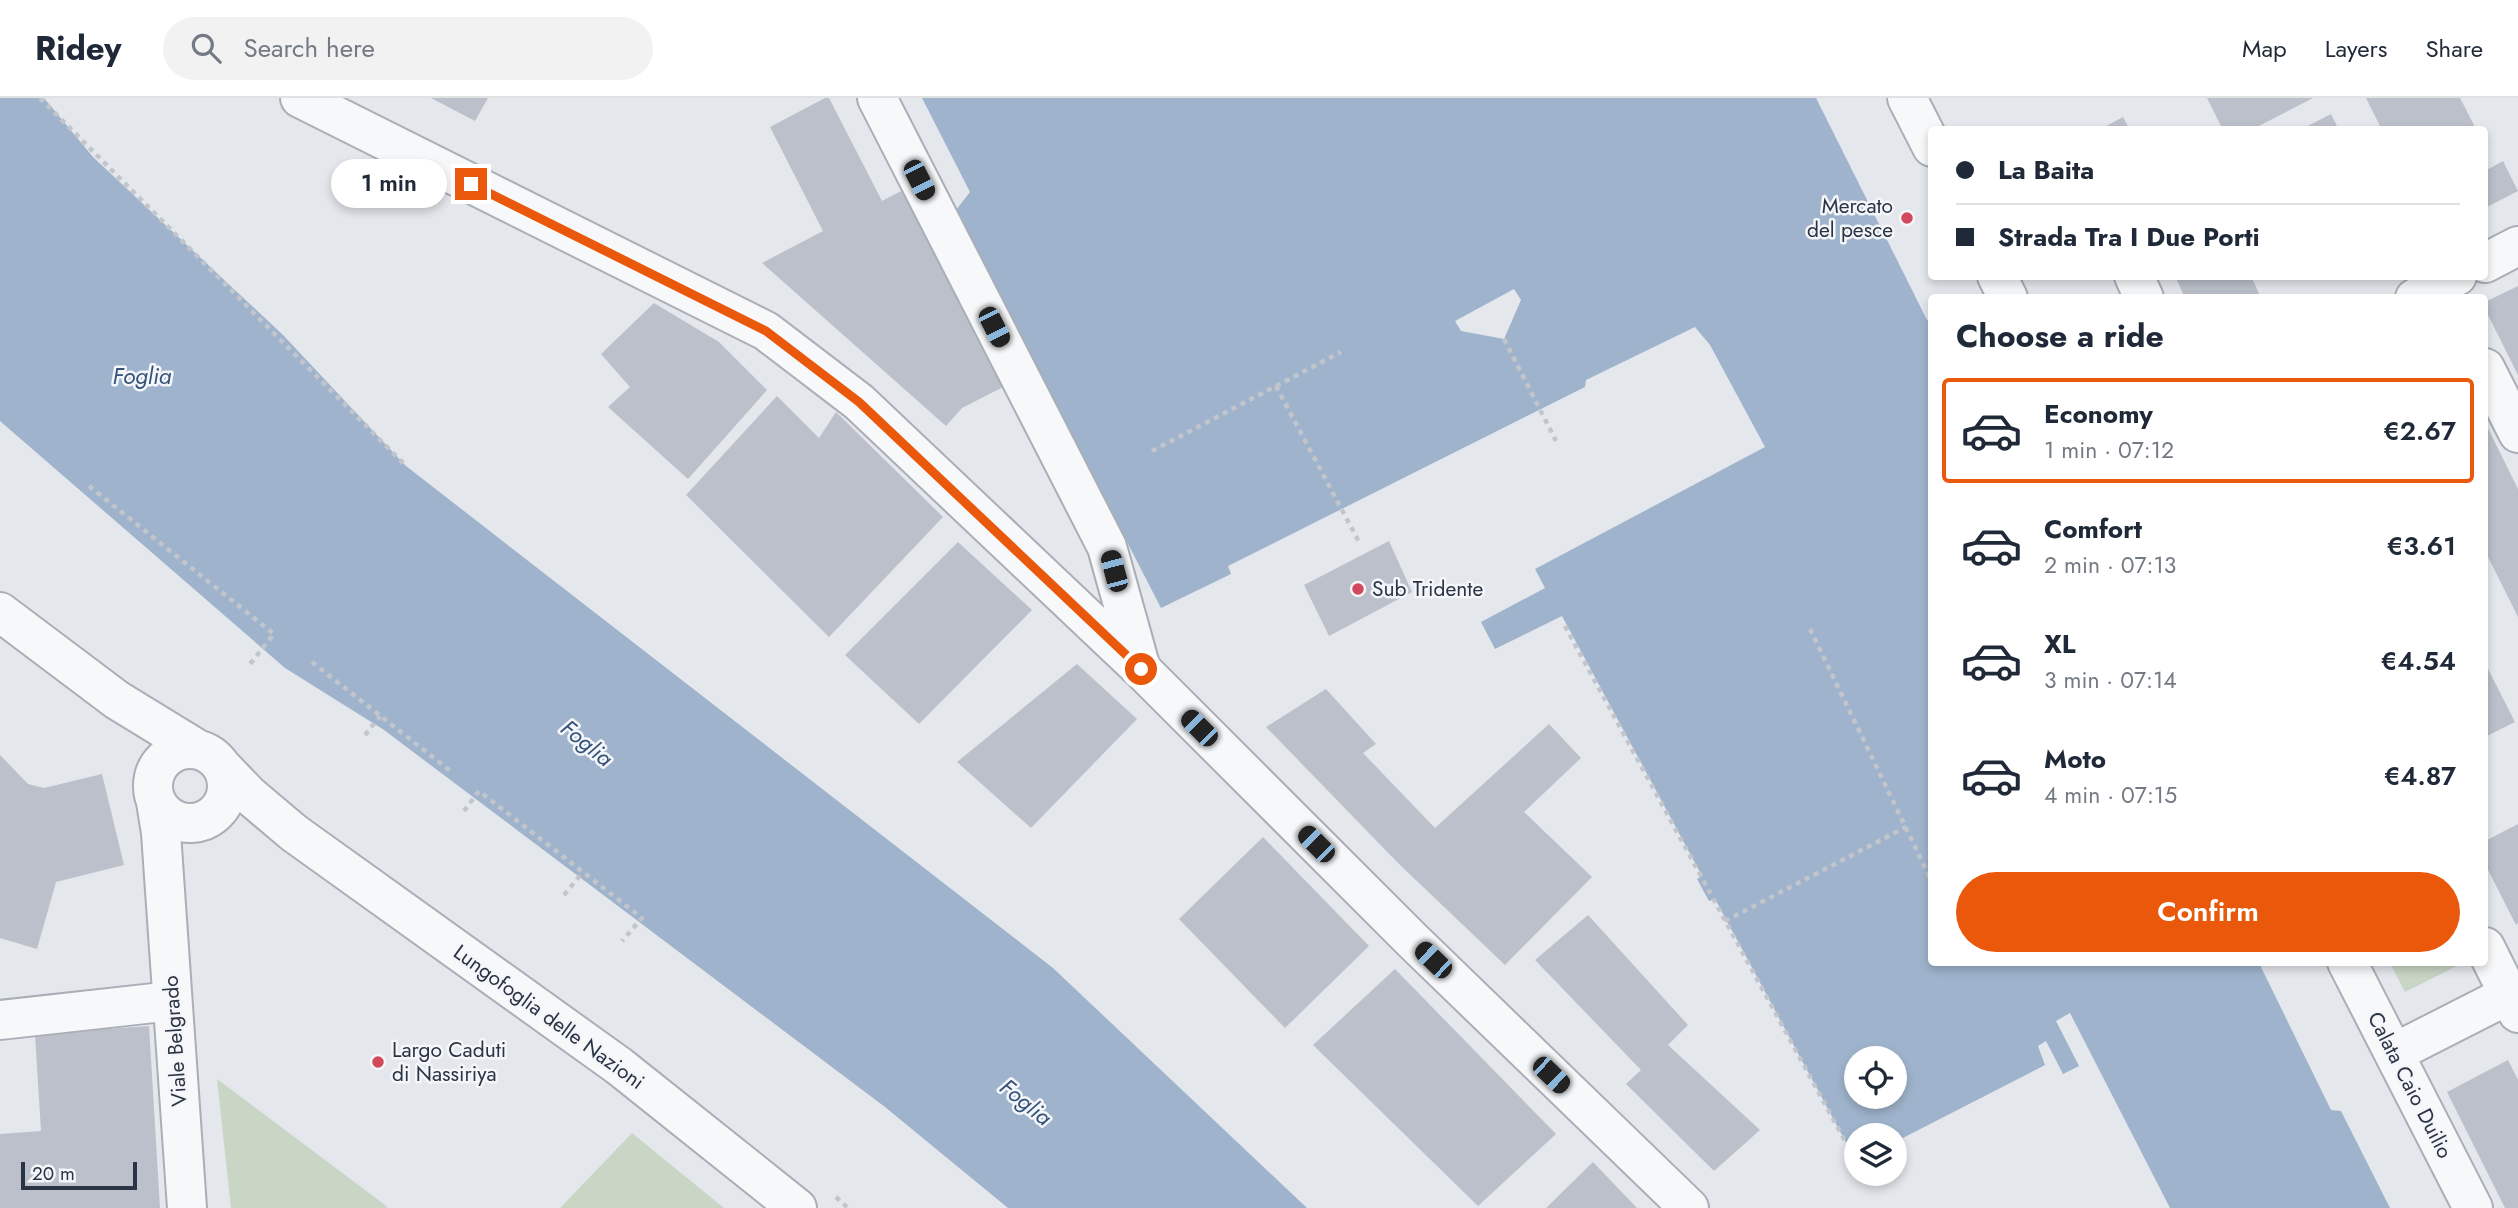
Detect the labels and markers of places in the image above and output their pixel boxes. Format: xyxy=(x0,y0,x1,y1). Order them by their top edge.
place label: Mercato del pesce xyxy=(1807,191,1893,245)
marker: Mercato del pesce xyxy=(1899,210,1915,226)
place label: Sub Tridente xyxy=(1372,574,1483,604)
marker: Sub Tridente xyxy=(1350,581,1366,597)
place label: Largo Caduti di Nassiriya xyxy=(392,1035,506,1089)
marker: Largo Caduti di Nassiriya xyxy=(370,1054,386,1070)

